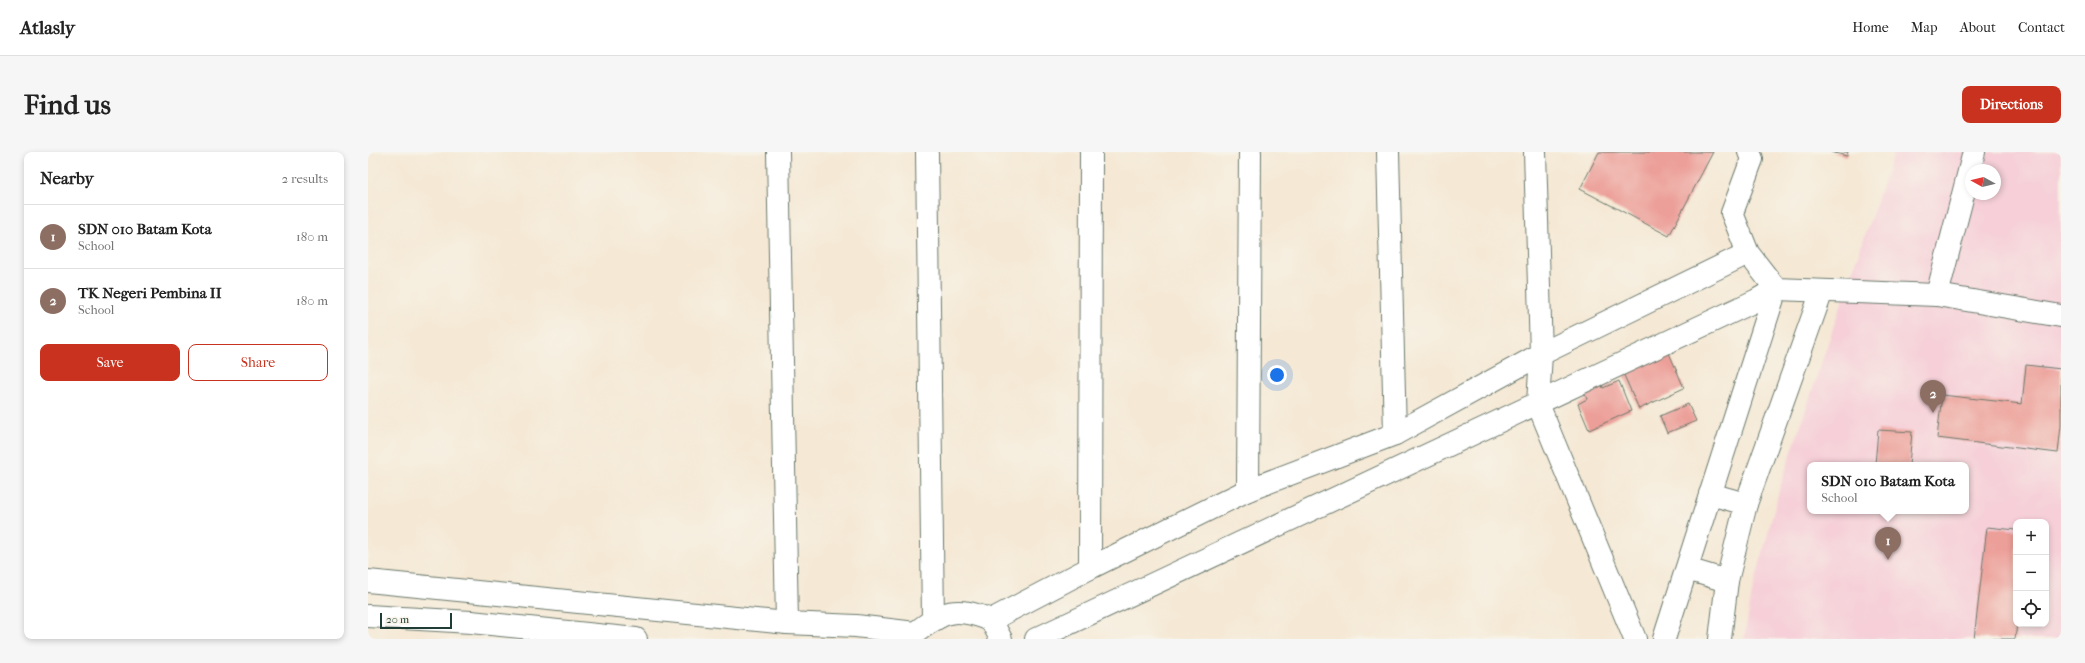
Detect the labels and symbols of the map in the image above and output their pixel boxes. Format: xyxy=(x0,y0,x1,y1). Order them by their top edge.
north arrow xyxy=(1965,164,2001,200)
your location xyxy=(1267,365,1287,385)
pin: 2 xyxy=(1920,380,1946,413)
pin: 1 xyxy=(1875,527,1901,560)
scale bar xyxy=(380,611,452,630)

